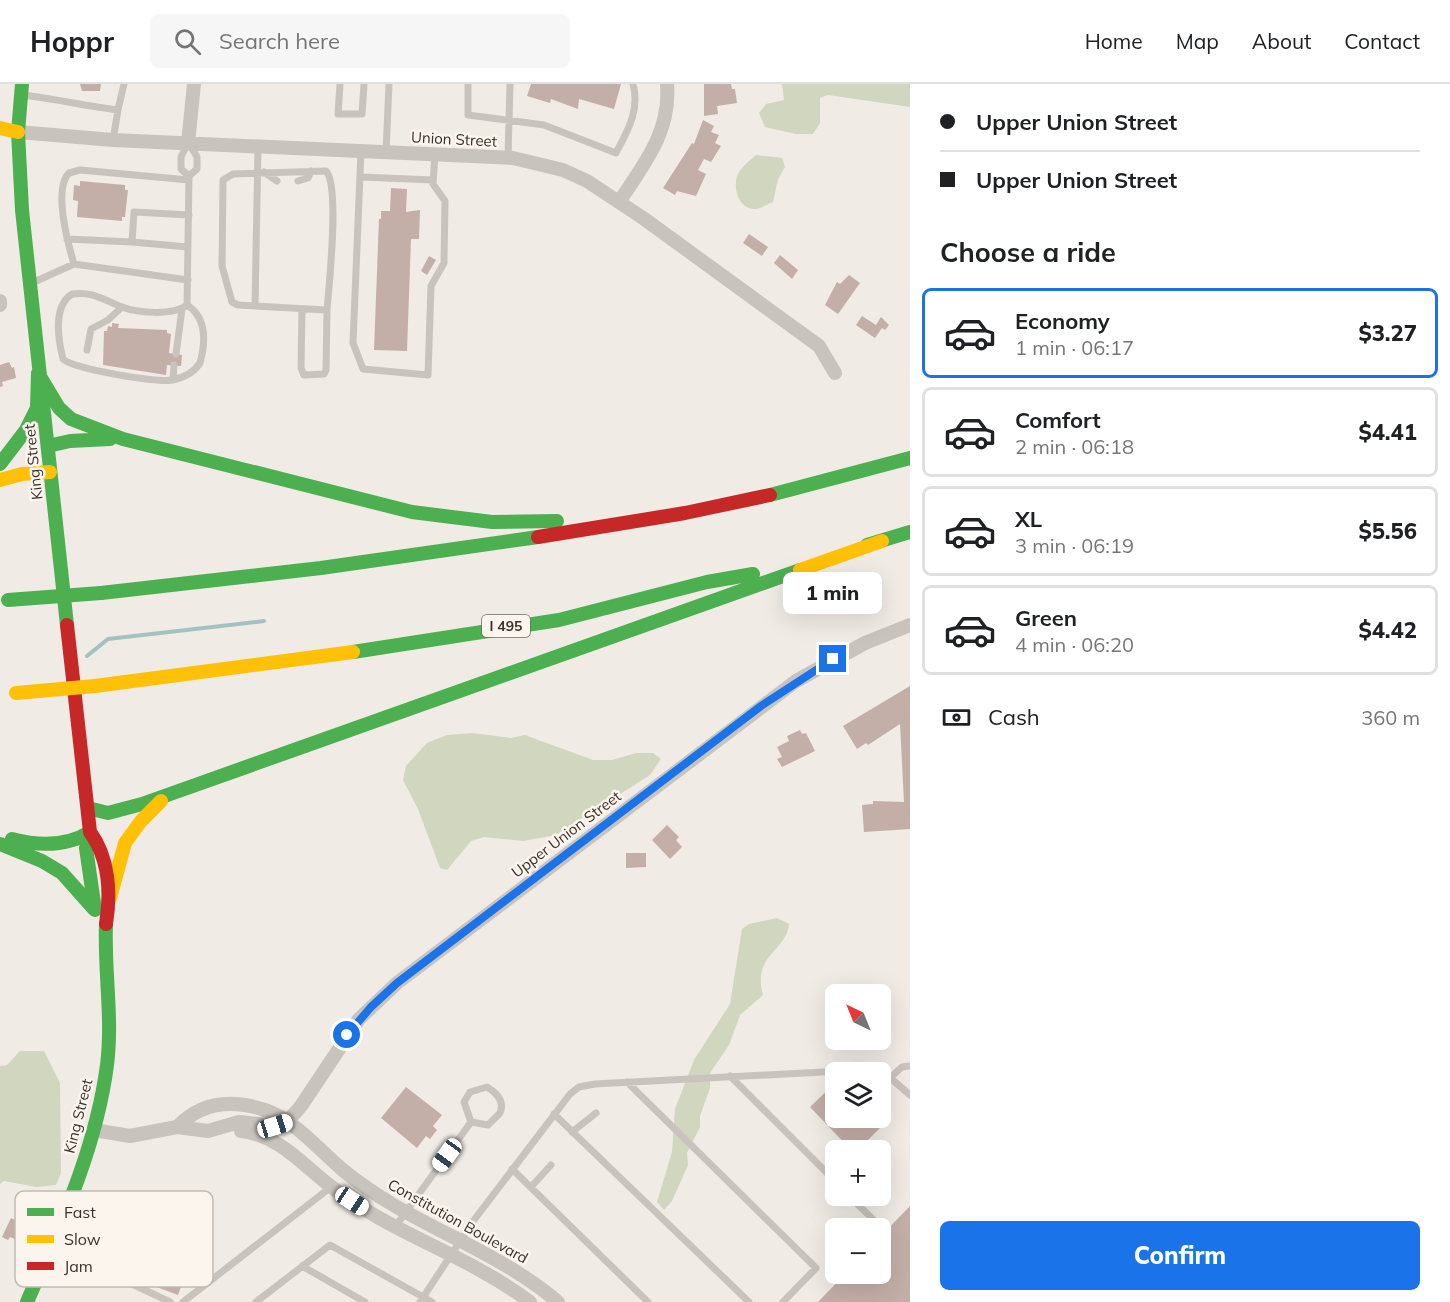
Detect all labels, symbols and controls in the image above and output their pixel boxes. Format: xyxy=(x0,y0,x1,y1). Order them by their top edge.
search box xyxy=(150,14,570,68)
text: Hoppr xyxy=(30,24,114,59)
icon: search xyxy=(171,25,204,58)
text: Search here xyxy=(219,27,340,55)
text: Home xyxy=(1085,28,1143,54)
text: Map xyxy=(1176,28,1219,54)
text: About xyxy=(1252,28,1311,54)
text: Contact xyxy=(1344,28,1420,54)
text: Upper Union Street xyxy=(976,108,1177,136)
street label: Union Street xyxy=(411,127,497,151)
text: Upper Union Street xyxy=(976,166,1177,194)
text: Choose a ride xyxy=(940,235,1116,269)
icon: car xyxy=(943,306,997,360)
text: Economy xyxy=(1015,307,1110,335)
text: $3.27 xyxy=(1358,319,1417,347)
text: 1 min · 06:17 xyxy=(1015,335,1134,360)
icon: car xyxy=(943,405,997,459)
text: Comfort xyxy=(1015,406,1101,434)
text: $4.41 xyxy=(1358,418,1417,446)
street label: King Street xyxy=(20,423,46,501)
text: 2 min · 06:18 xyxy=(1015,434,1134,459)
icon: car xyxy=(943,504,997,558)
text: XL xyxy=(1015,505,1042,533)
text: $5.56 xyxy=(1358,517,1417,545)
text: 3 min · 06:19 xyxy=(1015,533,1134,558)
callout: 1 min xyxy=(784,572,882,614)
text: 1 min xyxy=(806,580,859,605)
icon: car xyxy=(943,603,997,657)
text: Green xyxy=(1015,604,1077,632)
road number: I 495 xyxy=(482,615,530,637)
text: $4.42 xyxy=(1358,616,1417,644)
text: 4 min · 06:20 xyxy=(1015,632,1134,657)
route end xyxy=(819,645,846,672)
icon: cash xyxy=(940,701,973,734)
text: Cash xyxy=(988,703,1040,731)
text: 360 m xyxy=(1361,705,1420,730)
street label: Upper Union Street xyxy=(507,787,625,881)
north arrow xyxy=(825,984,891,1050)
map controls xyxy=(825,984,891,1284)
route start xyxy=(333,1021,360,1048)
button: layers xyxy=(825,1062,891,1128)
street label: King Street xyxy=(60,1077,96,1155)
car xyxy=(255,1112,295,1140)
car xyxy=(429,1135,465,1175)
button: + xyxy=(825,1140,891,1206)
street label: Constitution Boulevard xyxy=(385,1175,531,1267)
car xyxy=(332,1184,372,1218)
legend xyxy=(15,1191,213,1287)
text: Fast xyxy=(64,1202,96,1222)
button: − xyxy=(825,1218,891,1284)
button: Confirm xyxy=(940,1221,1420,1290)
text: Slow xyxy=(64,1229,101,1249)
text: Jam xyxy=(64,1256,93,1276)

